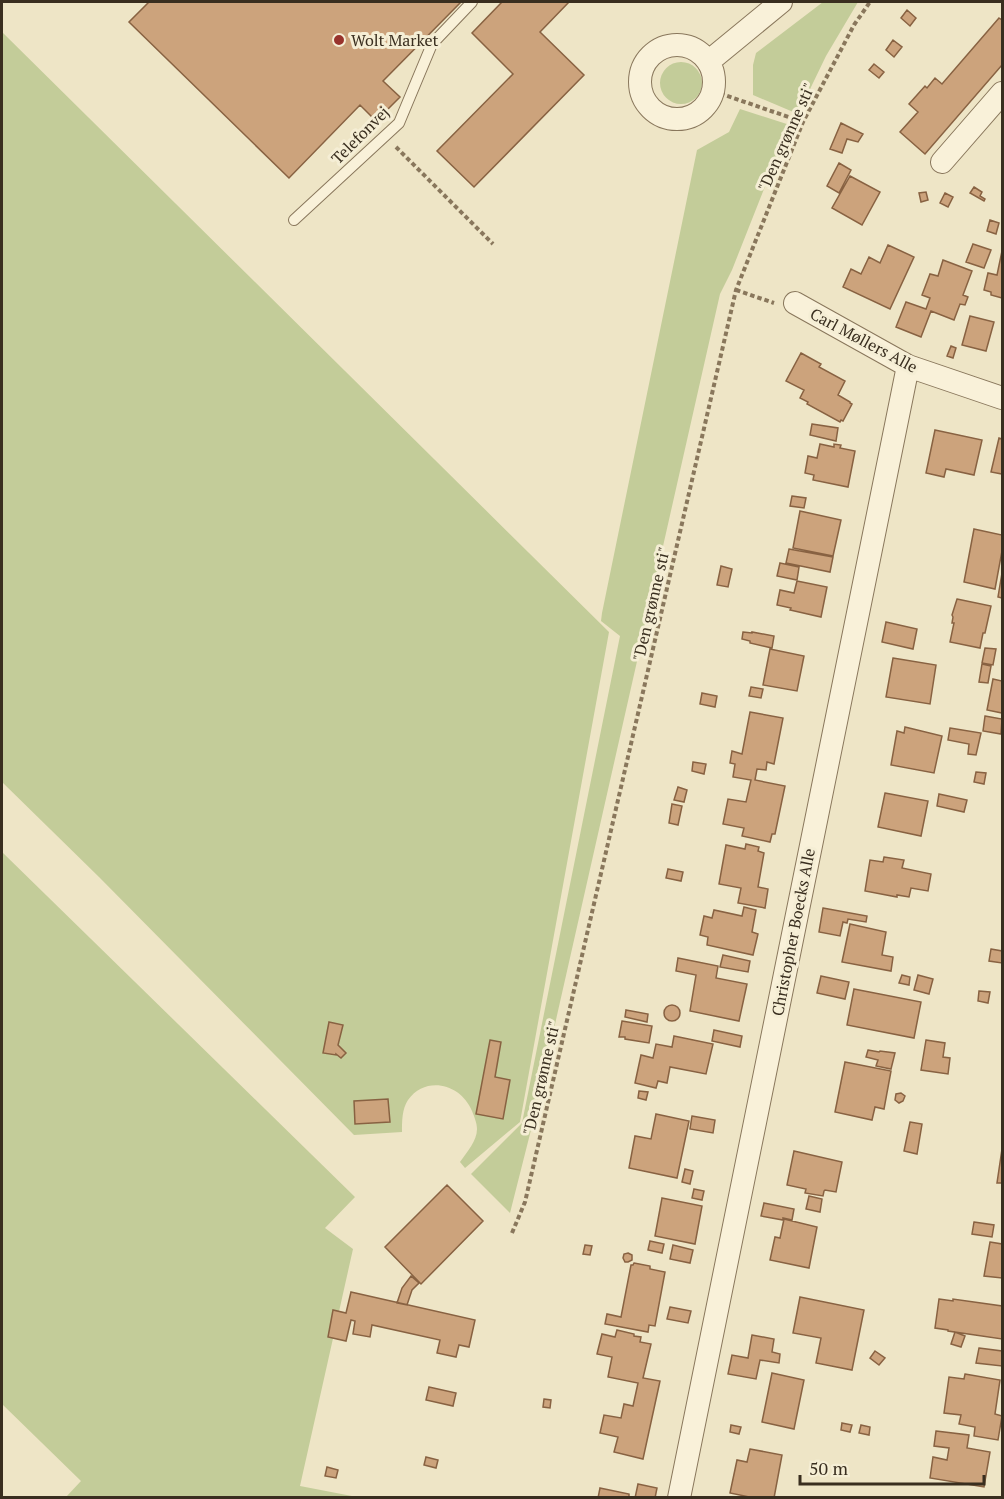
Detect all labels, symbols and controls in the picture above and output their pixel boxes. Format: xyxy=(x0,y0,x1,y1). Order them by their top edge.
place label: Wolt Market xyxy=(351,29,439,51)
marker: Wolt Market xyxy=(332,33,346,47)
street label: "Den grønne sti" xyxy=(752,79,820,195)
street label: Telefonvej xyxy=(326,101,394,169)
street label: Carl Møllers Alle xyxy=(806,302,922,378)
street label: "Den grønne sti" xyxy=(627,545,675,663)
street label: Christopher Boecks Alle xyxy=(766,846,820,1018)
street label: "Den grønne sti" xyxy=(517,1019,565,1137)
scale bar xyxy=(800,1448,984,1486)
text: 50 m xyxy=(809,1456,849,1480)

